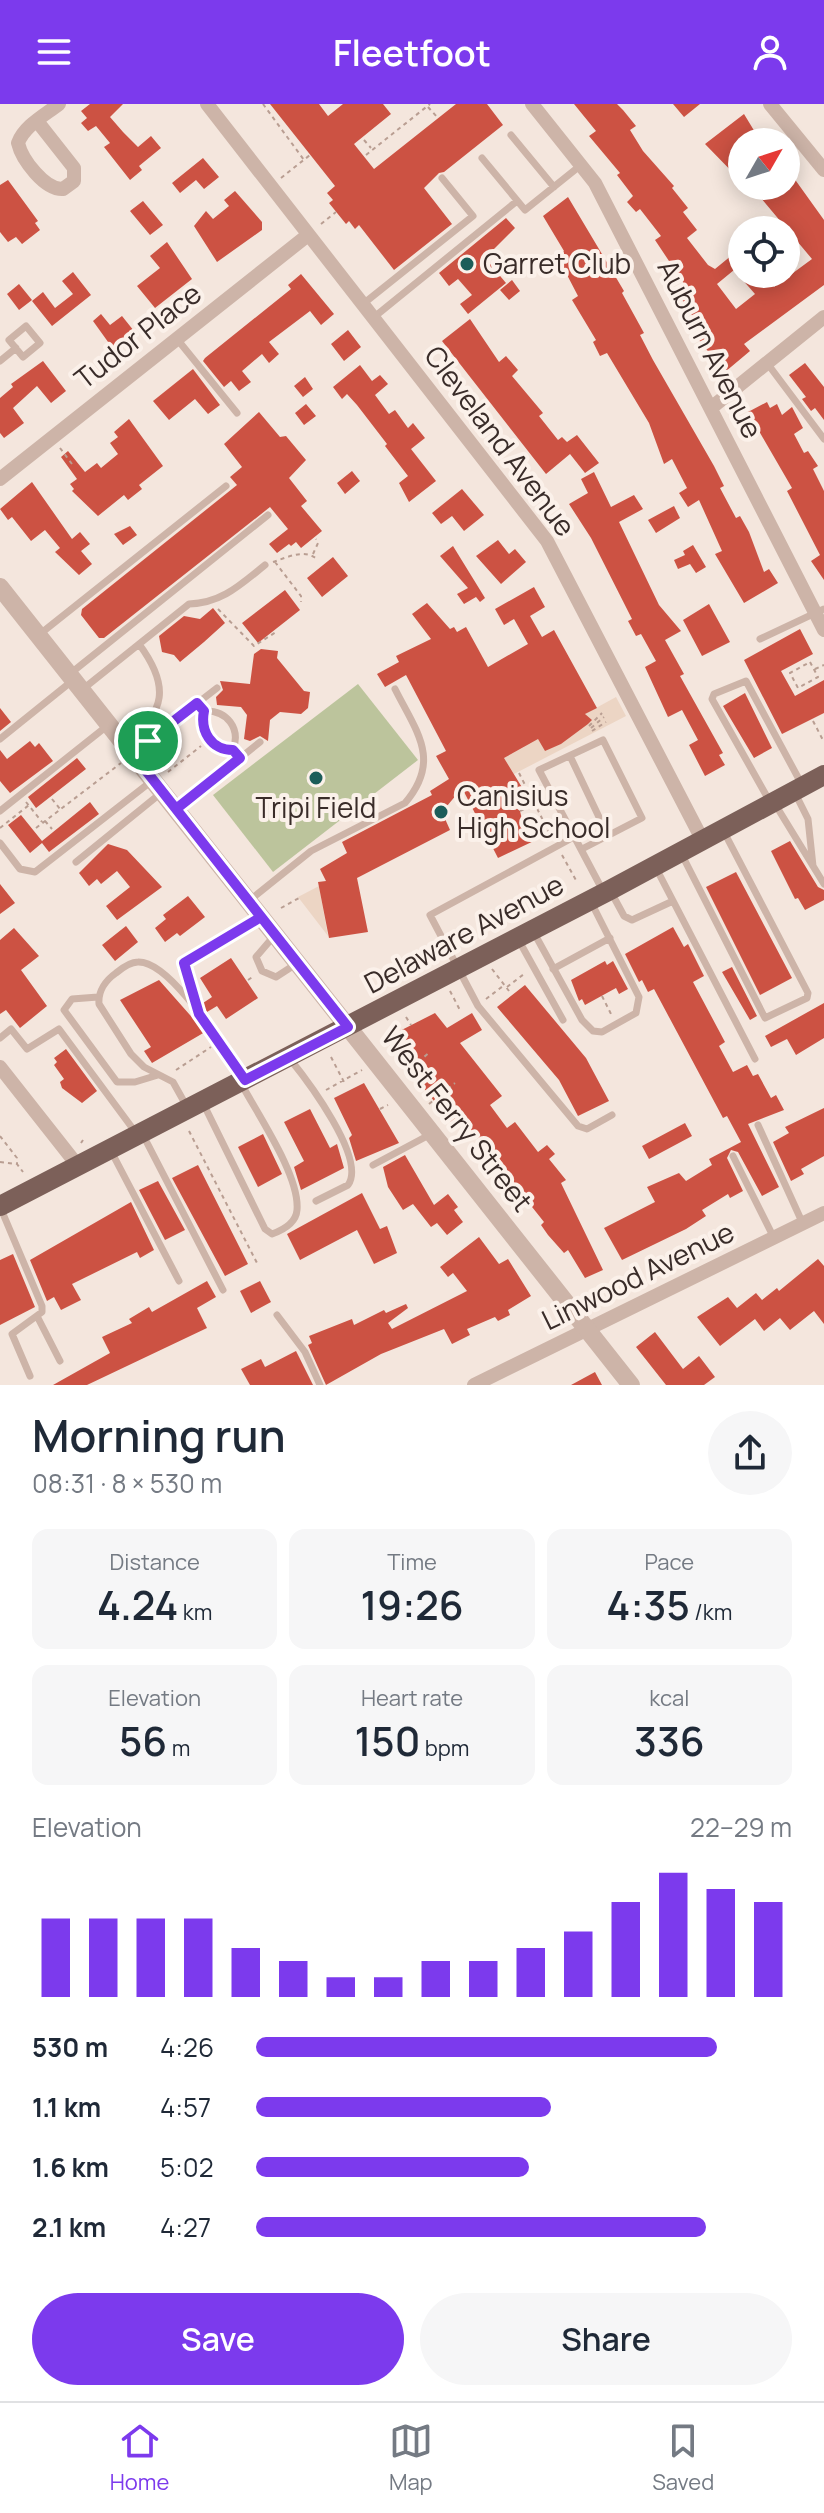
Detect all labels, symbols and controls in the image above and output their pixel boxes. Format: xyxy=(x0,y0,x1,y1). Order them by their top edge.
text: Fleetfoot xyxy=(333,28,491,77)
icon: menu xyxy=(32,30,76,74)
icon: person xyxy=(748,30,792,74)
north arrow xyxy=(728,128,800,200)
map controls xyxy=(728,128,800,288)
button: locate xyxy=(728,216,800,288)
place label: Garret Club xyxy=(483,244,631,282)
street label: Auburn Avenue xyxy=(650,253,772,444)
marker: Garret Club xyxy=(458,255,476,273)
street label: Tudor Place xyxy=(66,274,209,397)
street label: Cleveland Avenue xyxy=(417,337,585,543)
pin xyxy=(114,707,182,775)
icon: arrive xyxy=(126,719,170,763)
marker: Tripi Field xyxy=(307,769,325,787)
place label: Canisius High School xyxy=(457,776,611,846)
place label: Tripi Field xyxy=(256,788,376,826)
marker: Canisius High School xyxy=(432,803,450,821)
street label: Delaware Avenue xyxy=(357,865,570,1002)
street label: West Ferry Street xyxy=(374,1018,542,1219)
street label: Linwood Avenue xyxy=(535,1212,740,1338)
text: Morning run xyxy=(32,1405,286,1465)
button: share xyxy=(708,1411,792,1495)
text: 08:31 · 8 × 530 m xyxy=(32,1465,222,1501)
text: Distance xyxy=(110,1547,200,1577)
text: Time xyxy=(387,1547,437,1577)
text: Pace xyxy=(644,1547,694,1577)
text: 4.24 xyxy=(97,1577,178,1632)
text: 19:26 xyxy=(360,1577,464,1632)
text: 4:35 xyxy=(606,1577,690,1632)
text: km xyxy=(178,1597,212,1627)
text: /km xyxy=(690,1597,732,1627)
text: Elevation xyxy=(108,1683,201,1713)
text: Heart rate xyxy=(361,1683,463,1713)
text: kcal xyxy=(649,1683,689,1713)
text: 56 xyxy=(119,1713,167,1768)
text: 150 xyxy=(354,1713,420,1768)
text: 336 xyxy=(634,1713,705,1768)
text: m xyxy=(167,1733,190,1763)
text: bpm xyxy=(420,1733,470,1763)
text: Elevation xyxy=(32,1809,142,1845)
text: 22–29 m xyxy=(690,1809,792,1845)
text: 530 m xyxy=(32,2029,108,2065)
text: 4:26 xyxy=(160,2029,214,2065)
text: 1.1 km xyxy=(32,2089,101,2125)
text: 4:57 xyxy=(160,2089,211,2125)
text: 1.6 km xyxy=(32,2149,109,2185)
text: 5:02 xyxy=(160,2149,213,2185)
text: 2.1 km xyxy=(32,2209,106,2245)
text: 4:27 xyxy=(160,2209,211,2245)
button: Save xyxy=(32,2293,404,2385)
button: Share xyxy=(420,2293,792,2385)
tab: Home xyxy=(110,2419,169,2497)
tab: Map xyxy=(389,2419,433,2497)
tab: Saved xyxy=(652,2419,714,2497)

